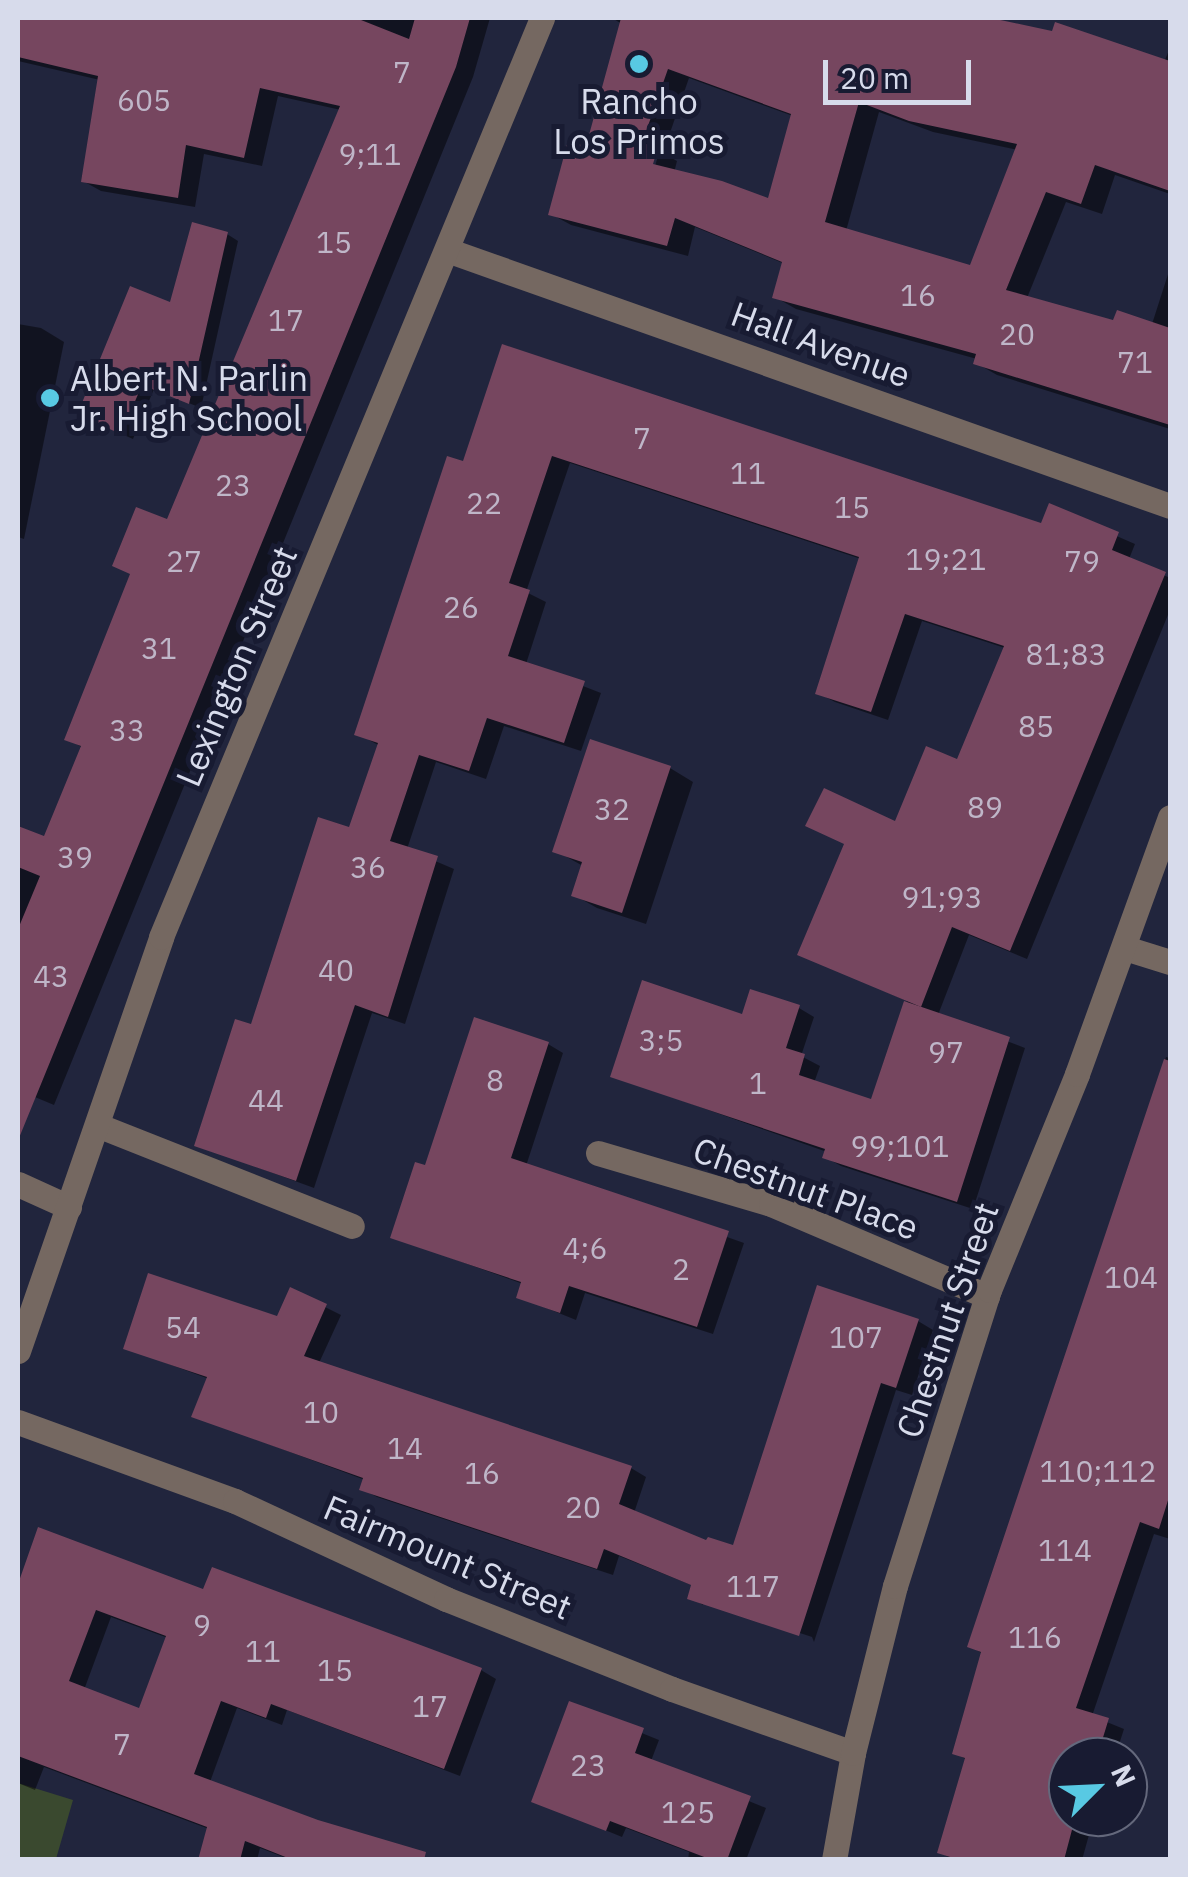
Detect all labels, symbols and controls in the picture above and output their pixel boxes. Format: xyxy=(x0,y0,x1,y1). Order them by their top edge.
scale bar xyxy=(828,40,976,102)
marker: Rancho Los Primos xyxy=(628,53,650,75)
house number: 7 xyxy=(393,54,411,90)
text: 20 m xyxy=(840,58,909,97)
place label: Rancho Los Primos xyxy=(553,80,725,162)
house number: 605 xyxy=(117,82,171,118)
house number: 9;11 xyxy=(339,136,401,172)
house number: 15 xyxy=(316,224,352,260)
house number: 16 xyxy=(900,277,936,313)
street label: Hall Avenue xyxy=(726,292,916,396)
house number: 17 xyxy=(268,302,304,338)
house number: 20 xyxy=(999,316,1035,352)
house number: 71 xyxy=(1117,344,1153,380)
place label: Albert N. Parlin Jr. High School xyxy=(70,357,308,439)
marker: Albert N. Parlin Jr. High School xyxy=(39,387,61,409)
house number: 7 xyxy=(633,420,651,456)
house number: 11 xyxy=(730,455,766,491)
house number: 23 xyxy=(215,467,251,503)
house number: 22 xyxy=(466,485,502,521)
house number: 15 xyxy=(834,489,870,525)
street label: Lexington Street xyxy=(167,540,305,792)
house number: 19;21 xyxy=(906,541,986,577)
house number: 27 xyxy=(166,543,202,579)
house number: 79 xyxy=(1064,543,1100,579)
house number: 26 xyxy=(443,589,479,625)
house number: 31 xyxy=(141,630,177,666)
house number: 81;83 xyxy=(1026,636,1106,672)
house number: 85 xyxy=(1018,708,1054,744)
house number: 33 xyxy=(109,712,145,748)
house number: 89 xyxy=(967,789,1003,825)
house number: 32 xyxy=(594,791,630,827)
house number: 39 xyxy=(57,839,93,875)
house number: 36 xyxy=(350,849,386,885)
house number: 91;93 xyxy=(902,879,982,915)
house number: 40 xyxy=(318,952,354,988)
house number: 43 xyxy=(33,958,69,994)
house number: 3;5 xyxy=(639,1022,683,1058)
house number: 97 xyxy=(928,1034,964,1070)
house number: 8 xyxy=(486,1062,504,1098)
house number: 1 xyxy=(749,1065,767,1101)
house number: 44 xyxy=(248,1082,284,1118)
street label: Chestnut Place xyxy=(688,1128,924,1248)
house number: 99;101 xyxy=(851,1128,949,1164)
street label: Chestnut Street xyxy=(887,1197,1007,1443)
house number: 4;6 xyxy=(563,1230,607,1266)
house number: 2 xyxy=(672,1251,690,1287)
house number: 104 xyxy=(1104,1259,1158,1295)
house number: 54 xyxy=(165,1309,201,1345)
house number: 107 xyxy=(829,1319,883,1355)
house number: 10 xyxy=(303,1394,339,1430)
house number: 14 xyxy=(387,1430,423,1466)
house number: 110;112 xyxy=(1040,1453,1156,1489)
house number: 16 xyxy=(464,1455,500,1491)
street label: Fairmount Street xyxy=(318,1486,578,1628)
house number: 20 xyxy=(565,1489,601,1525)
house number: 114 xyxy=(1038,1532,1092,1568)
house number: 117 xyxy=(726,1568,780,1604)
house number: 9 xyxy=(193,1607,211,1643)
house number: 116 xyxy=(1008,1619,1062,1655)
house number: 11 xyxy=(245,1633,281,1669)
house number: 15 xyxy=(317,1652,353,1688)
house number: 17 xyxy=(412,1688,448,1724)
house number: 7 xyxy=(113,1726,131,1762)
north arrow xyxy=(1048,1737,1148,1837)
house number: 23 xyxy=(570,1747,606,1783)
text: N xyxy=(1103,1759,1145,1792)
house number: 125 xyxy=(661,1794,715,1830)

